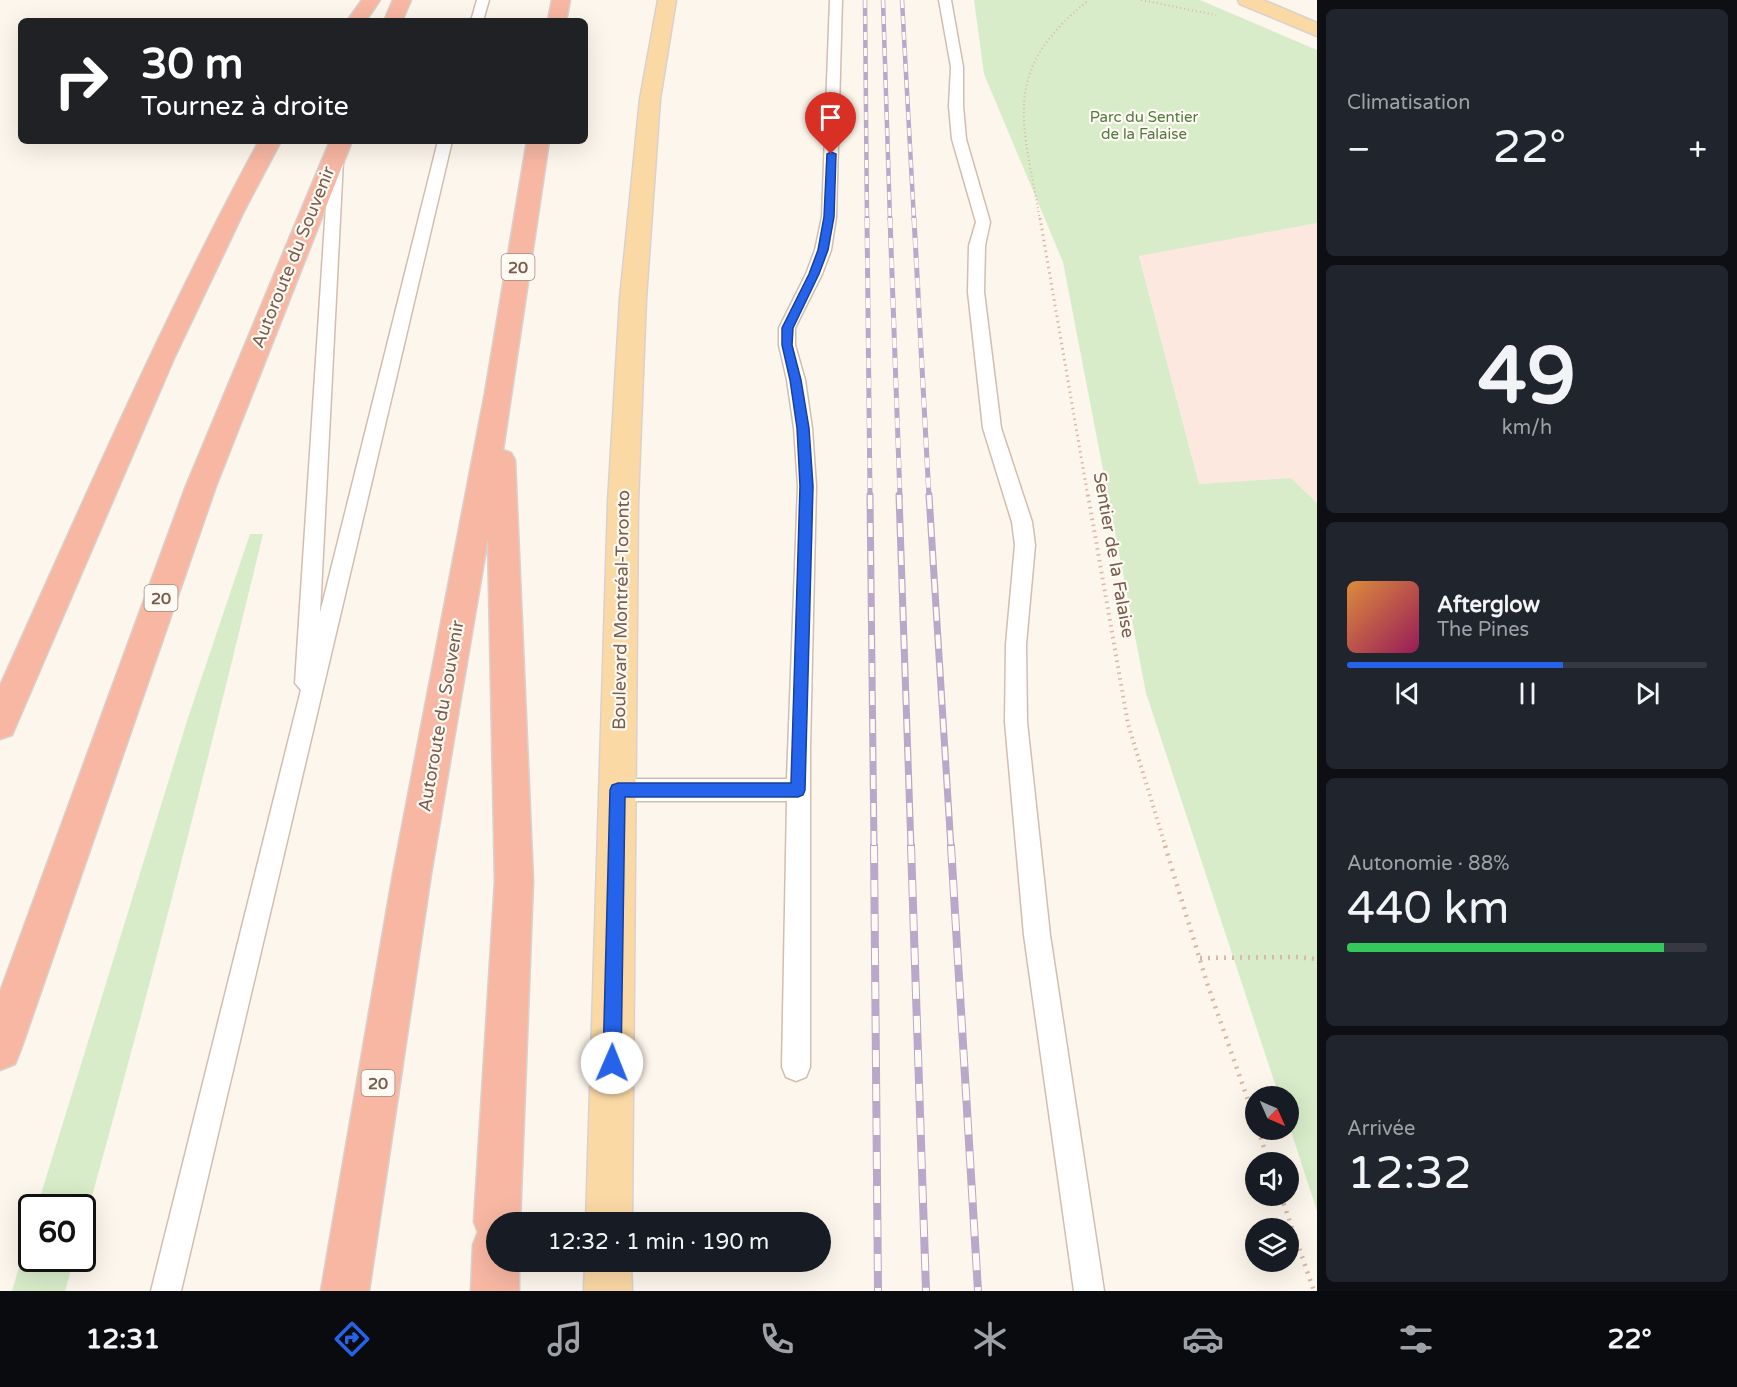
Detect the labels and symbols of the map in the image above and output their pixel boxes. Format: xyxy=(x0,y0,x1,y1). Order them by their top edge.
pin xyxy=(805,92,856,154)
park label: Parc du Sentier de la Falaise xyxy=(1090,108,1198,143)
street label: Autoroute du Souvenir xyxy=(246,163,340,351)
road number: 20 xyxy=(502,254,534,280)
street label: Sentier de la Falaise xyxy=(1089,470,1139,640)
street label: Boulevard Montréal-Toronto xyxy=(608,490,634,730)
road number: 20 xyxy=(144,585,178,611)
street label: Autoroute du Souvenir xyxy=(413,619,469,813)
position arrow xyxy=(580,1031,644,1095)
road number: 20 xyxy=(362,1070,394,1096)
north arrow xyxy=(1245,1086,1299,1140)
speed limit sign: 60 xyxy=(18,1194,96,1272)

